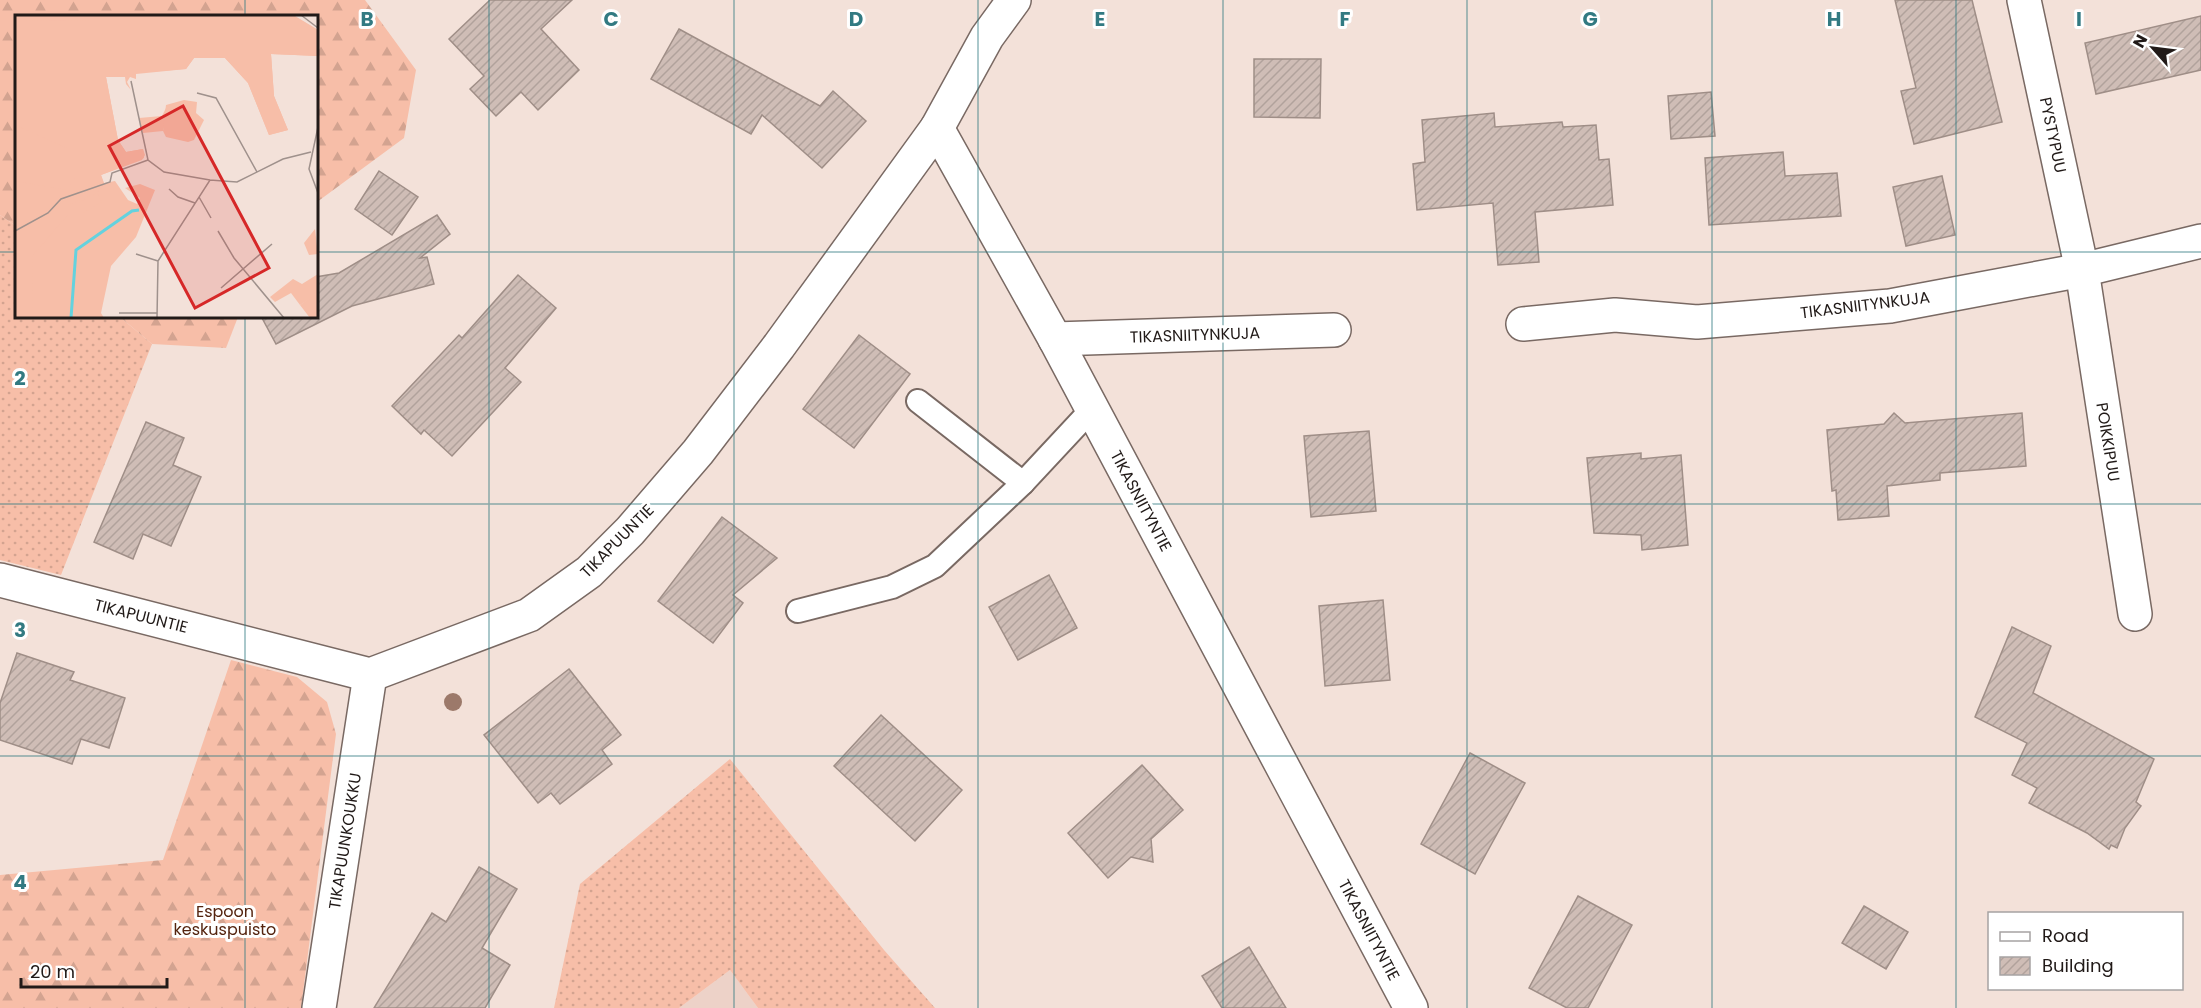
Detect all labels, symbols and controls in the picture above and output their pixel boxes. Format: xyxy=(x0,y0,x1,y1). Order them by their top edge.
text: B xyxy=(360,5,374,33)
text: C xyxy=(603,5,619,33)
text: D xyxy=(849,5,863,33)
text: E xyxy=(1095,5,1105,33)
text: F xyxy=(1340,5,1351,33)
text: G xyxy=(1582,5,1598,33)
text: H xyxy=(1827,5,1841,33)
text: I xyxy=(2076,5,2082,33)
inset map xyxy=(15,15,318,318)
north arrow xyxy=(2123,18,2183,78)
text: N xyxy=(2127,30,2153,52)
street label: PYSTYPUU xyxy=(2034,95,2072,175)
street label: TIKASNIITYNKUJA xyxy=(1799,286,1931,324)
street label: TIKASNIITYNKUJA xyxy=(1129,321,1261,349)
text: 2 xyxy=(14,364,26,392)
street label: POIKKIPUU xyxy=(2090,401,2126,483)
street label: TIKASNIITYNTIE xyxy=(1105,446,1177,556)
street label: TIKAPUUNTIE xyxy=(575,499,659,583)
street label: TIKAPUUNTIE xyxy=(92,593,190,639)
text: 3 xyxy=(14,616,26,644)
street label: TIKAPUUNKOUKKU xyxy=(323,771,367,911)
text: 4 xyxy=(13,868,27,896)
street label: TIKASNIITYNTIE xyxy=(1333,875,1405,985)
park label: Espoon keskuspuisto xyxy=(174,900,276,941)
legend xyxy=(1988,912,2183,990)
text: Road xyxy=(2042,923,2089,948)
scale bar xyxy=(21,951,166,989)
text: Building xyxy=(2042,953,2114,978)
text: 20 m xyxy=(30,959,75,984)

